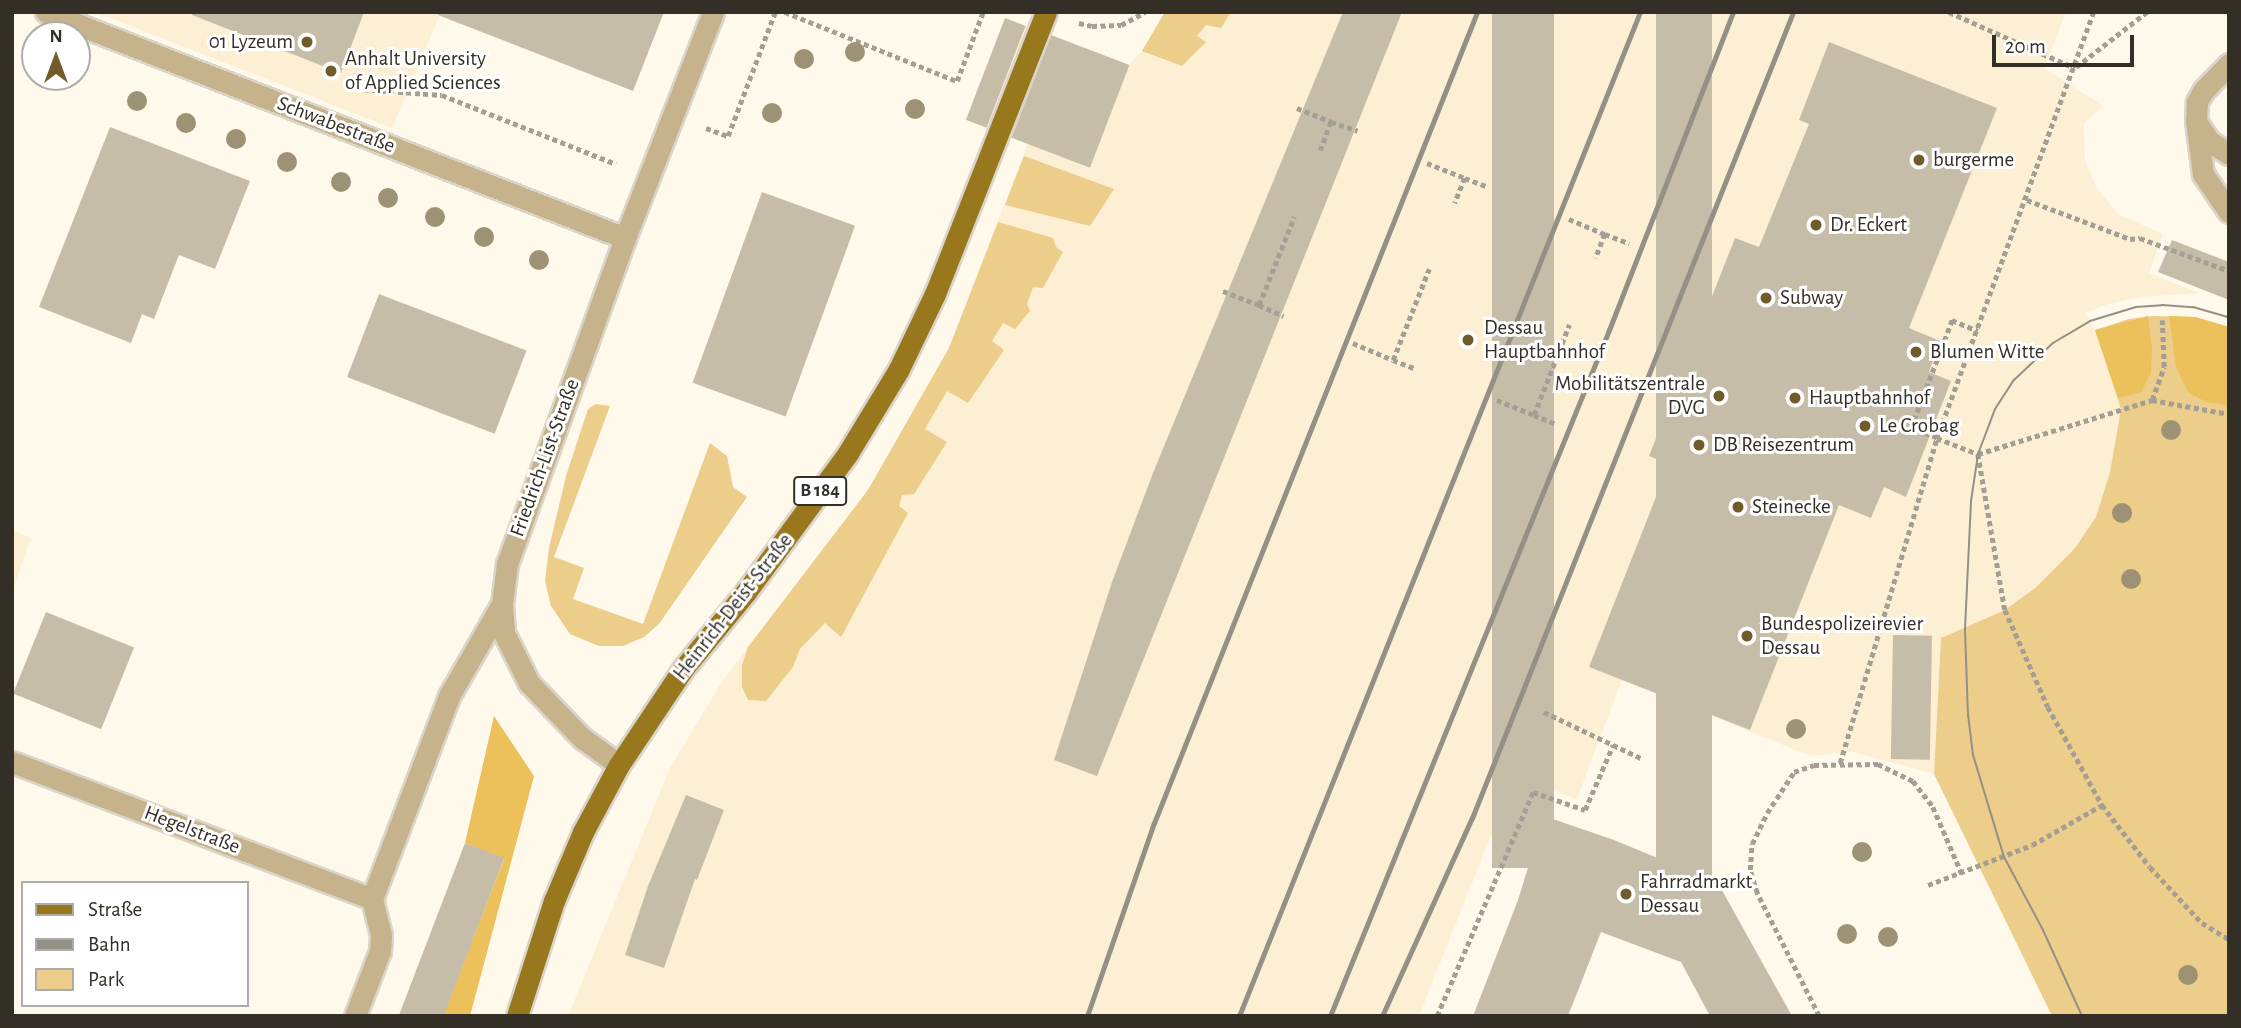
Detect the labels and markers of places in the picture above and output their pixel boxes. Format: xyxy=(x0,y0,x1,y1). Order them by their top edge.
place label: 01 Lyzeum xyxy=(209,29,293,55)
marker: 01 Lyzeum xyxy=(299,34,315,50)
place label: Anhalt University of Applied Sciences xyxy=(345,46,501,96)
marker: Anhalt University of Applied Sciences xyxy=(323,63,339,79)
place label: burgerme xyxy=(1933,147,2014,173)
marker: burgerme xyxy=(1911,152,1927,168)
place label: Dr. Eckert xyxy=(1830,212,1907,238)
marker: Dr. Eckert xyxy=(1808,217,1824,233)
place label: Subway xyxy=(1780,285,1843,311)
marker: Subway xyxy=(1758,290,1774,306)
place label: Dessau Hauptbahnhof xyxy=(1484,315,1605,365)
marker: Dessau Hauptbahnhof xyxy=(1458,330,1478,350)
place label: Blumen Witte xyxy=(1930,339,2044,365)
marker: Blumen Witte xyxy=(1908,344,1924,360)
place label: Mobilitätszentrale DVG xyxy=(1555,371,1705,421)
place label: Hauptbahnhof xyxy=(1809,385,1930,411)
marker: Mobilitätszentrale DVG xyxy=(1711,388,1727,404)
marker: Hauptbahnhof xyxy=(1787,390,1803,406)
place label: Le Crobag xyxy=(1879,413,1959,439)
marker: Le Crobag xyxy=(1857,418,1873,434)
place label: DB Reisezentrum xyxy=(1713,432,1854,458)
marker: DB Reisezentrum xyxy=(1691,437,1707,453)
place label: Steinecke xyxy=(1752,494,1831,520)
marker: Steinecke xyxy=(1730,499,1746,515)
place label: Bundespolizeirevier Dessau xyxy=(1761,611,1923,661)
marker: Bundespolizeirevier Dessau xyxy=(1739,628,1755,644)
place label: Fahrradmarkt Dessau xyxy=(1640,869,1752,919)
marker: Fahrradmarkt Dessau xyxy=(1618,886,1634,902)

